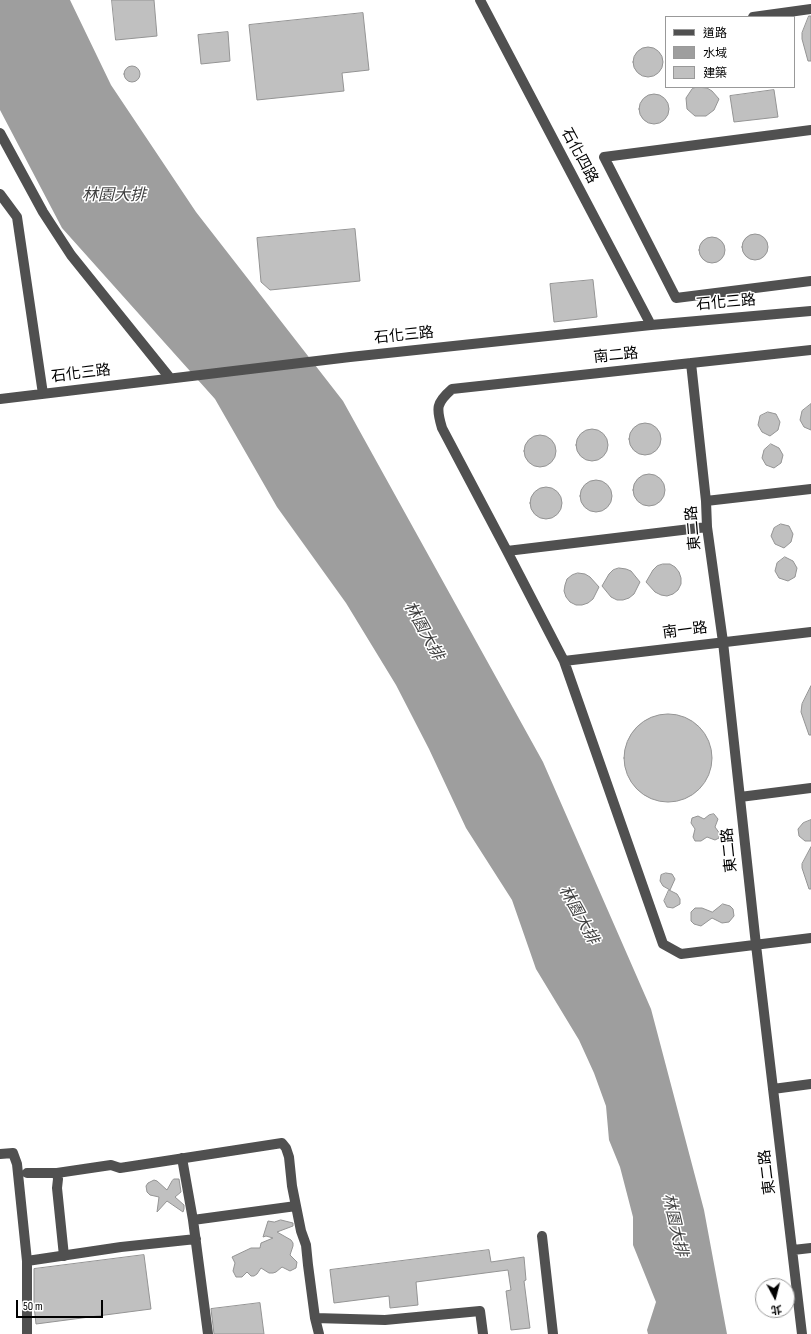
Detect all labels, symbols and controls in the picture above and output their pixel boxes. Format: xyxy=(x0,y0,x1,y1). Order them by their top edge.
legend xyxy=(665,16,795,88)
text: 道路 xyxy=(703,26,727,41)
text: 水域 xyxy=(703,46,727,61)
text: 建築 xyxy=(703,66,727,81)
street label: 石化四路 xyxy=(557,125,601,187)
water label: 林園大排 xyxy=(82,186,146,206)
street label: 石化三路 xyxy=(695,291,757,315)
street label: 石化三路 xyxy=(373,324,435,348)
street label: 南二路 xyxy=(593,345,639,367)
street label: 石化三路 xyxy=(50,361,112,387)
street label: 東二路 xyxy=(683,505,705,551)
water label: 林園大排 xyxy=(399,598,447,664)
street label: 南一路 xyxy=(662,619,708,643)
street label: 東二路 xyxy=(719,827,741,873)
water label: 林園大排 xyxy=(554,882,602,948)
street label: 東二路 xyxy=(756,1149,780,1195)
water label: 林園大排 xyxy=(657,1192,691,1258)
north arrow xyxy=(755,1278,795,1318)
scale bar xyxy=(18,1292,105,1318)
text: 50 m xyxy=(23,1299,43,1314)
text: 北 xyxy=(770,1302,783,1317)

